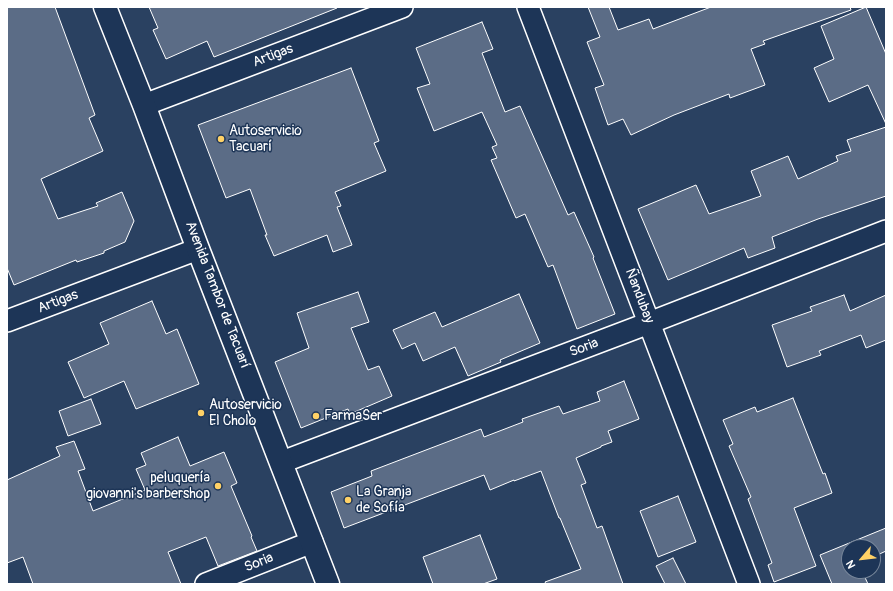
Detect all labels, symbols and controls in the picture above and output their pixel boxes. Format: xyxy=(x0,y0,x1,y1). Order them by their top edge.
street label: Artigas xyxy=(250,41,296,71)
place label: Autoservicio Tacuarí xyxy=(229,123,302,156)
marker: Autoservicio Tacuarí xyxy=(216,134,226,144)
street label: Avenida Tambor de Tacuarí xyxy=(181,219,253,371)
street label: Ñandubay xyxy=(621,266,657,326)
street label: Artigas xyxy=(35,287,81,317)
street label: Soria xyxy=(567,335,601,361)
place label: Autoservicio El Cholo xyxy=(209,397,282,430)
marker: Autoservicio El Cholo xyxy=(196,408,206,418)
place label: FarmaSer xyxy=(324,408,382,424)
marker: FarmaSer xyxy=(311,411,321,421)
place label: peluquería giovanni's barbershop xyxy=(86,470,210,502)
marker: peluquería giovanni's barbershop xyxy=(213,481,223,491)
place label: La Granja de Sofía xyxy=(356,484,411,516)
marker: La Granja de Sofía xyxy=(343,495,353,505)
north arrow xyxy=(841,539,881,579)
street label: Soria xyxy=(242,550,276,576)
text: N xyxy=(843,558,858,571)

